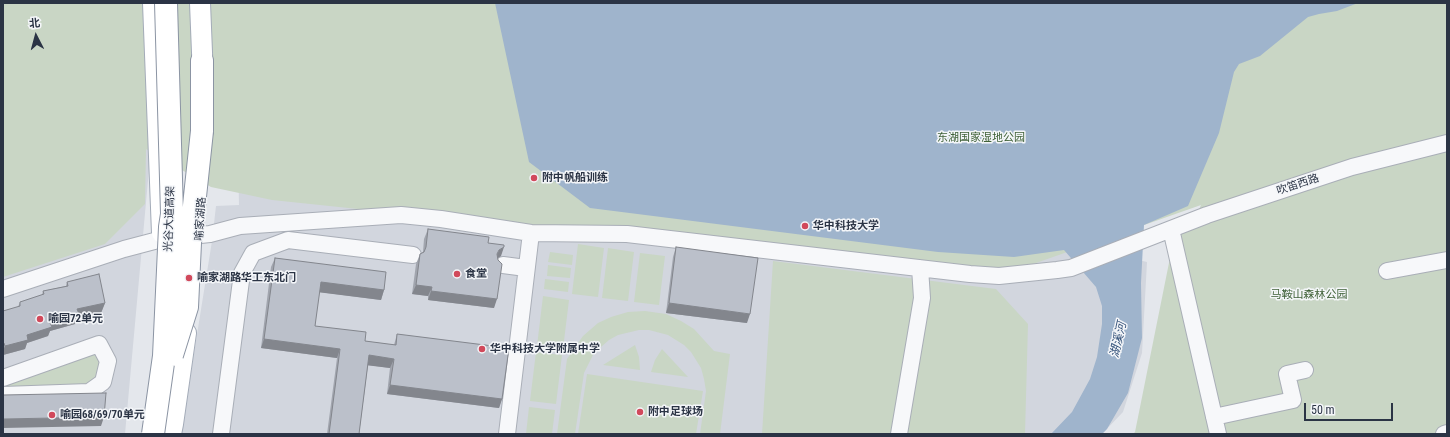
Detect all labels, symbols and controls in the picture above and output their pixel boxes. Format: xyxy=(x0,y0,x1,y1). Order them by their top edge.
north arrow xyxy=(16,16,56,56)
text: 北 xyxy=(29,17,41,31)
park label: 东湖国家湿地公园 xyxy=(937,131,1025,145)
place label: 附中帆船训练 xyxy=(542,171,608,185)
street label: 吹笛西路 xyxy=(1275,172,1321,198)
marker: 附中帆船训练 xyxy=(529,173,539,183)
street label: 光谷大道高架 xyxy=(162,186,178,252)
street label: 喻家湖路 xyxy=(193,197,209,241)
place label: 华中科技大学 xyxy=(813,219,879,233)
marker: 华中科技大学 xyxy=(800,221,810,231)
place label: 食堂 xyxy=(465,267,487,281)
marker: 食堂 xyxy=(452,269,462,279)
place label: 喻家湖路华工东北门 xyxy=(197,271,296,285)
marker: 喻家湖路华工东北门 xyxy=(184,273,194,283)
park label: 马鞍山森林公园 xyxy=(1271,288,1347,302)
place label: 喻园72单元 xyxy=(48,312,103,326)
marker: 喻园72单元 xyxy=(35,314,45,324)
water label: 湖溪河 xyxy=(1108,321,1130,359)
place label: 华中科技大学附属中学 xyxy=(490,342,600,356)
marker: 华中科技大学附属中学 xyxy=(477,344,487,354)
scale bar xyxy=(1306,395,1395,421)
text: 50 m xyxy=(1311,403,1335,417)
place label: 附中足球场 xyxy=(648,405,703,419)
marker: 附中足球场 xyxy=(635,407,645,417)
place label: 喻园68/69/70单元 xyxy=(60,408,145,422)
marker: 喻园68/69/70单元 xyxy=(47,410,57,420)

